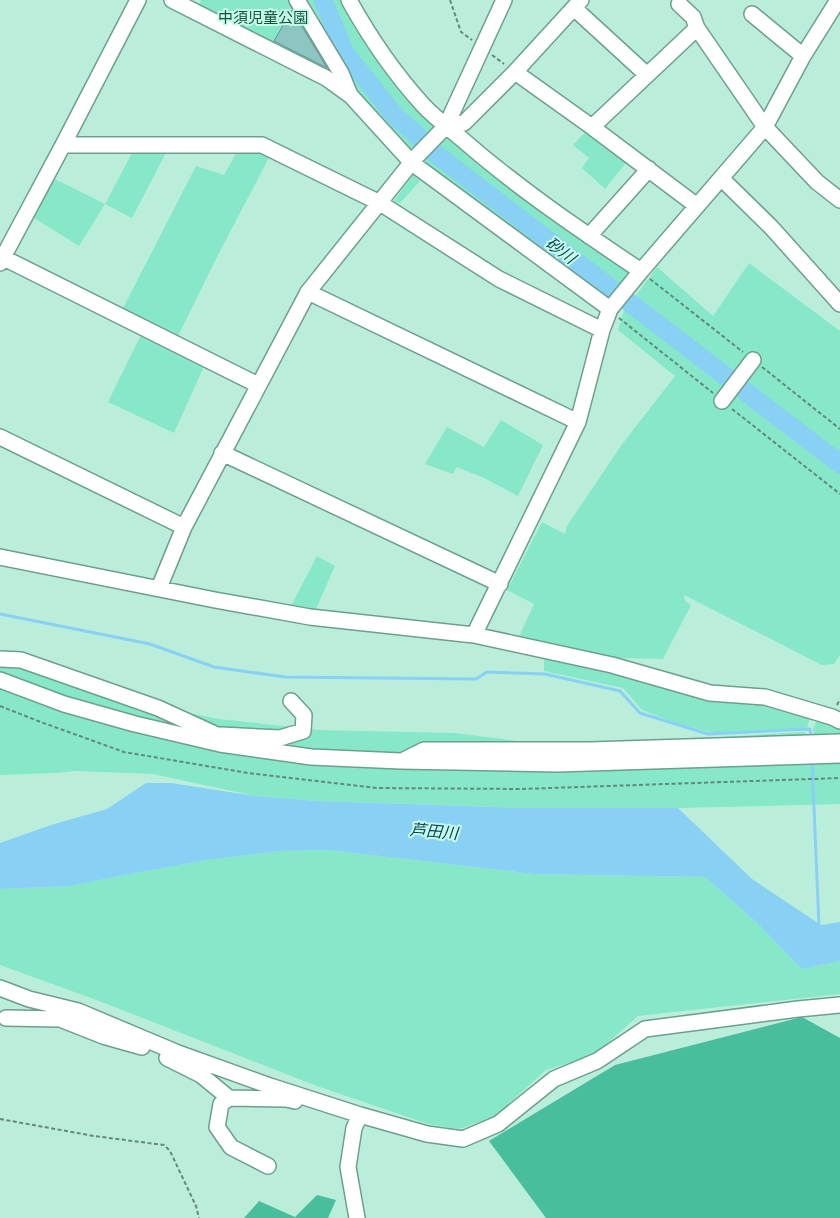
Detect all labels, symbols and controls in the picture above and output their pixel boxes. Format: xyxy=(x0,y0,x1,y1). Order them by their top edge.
park label: 中須児童公園 xyxy=(218,9,308,26)
water label: 砂川 xyxy=(542,233,581,269)
water label: 芦田川 xyxy=(409,820,461,843)

